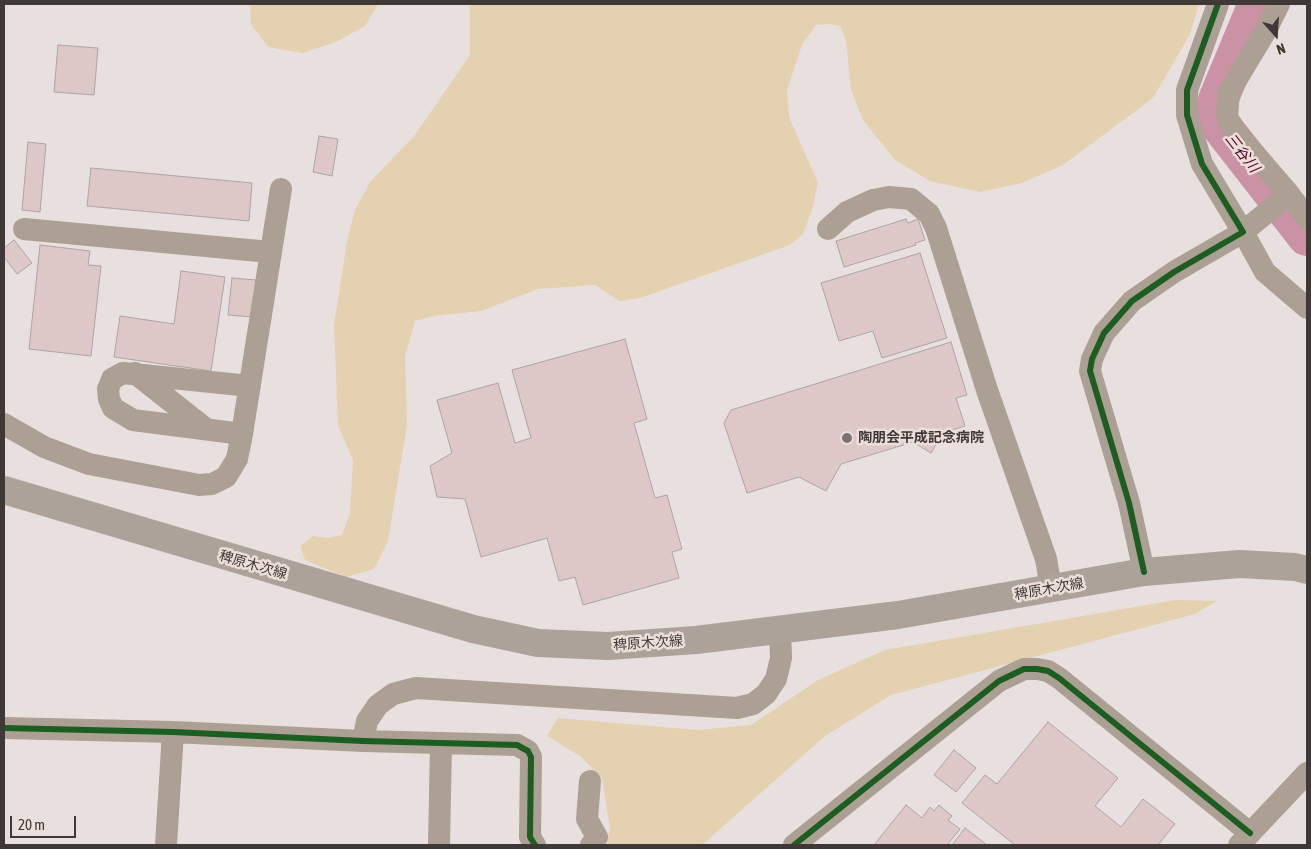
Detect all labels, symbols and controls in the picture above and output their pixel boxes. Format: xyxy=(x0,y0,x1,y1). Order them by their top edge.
north arrow xyxy=(1251,10,1301,60)
text: N xyxy=(1274,40,1287,58)
water label: 三谷川 xyxy=(1221,130,1263,176)
place label: 陶朋会平成記念病院 xyxy=(858,430,984,446)
marker: 陶朋会平成記念病院 xyxy=(840,431,854,445)
street label: 稗原木次線 xyxy=(217,547,289,583)
street label: 稗原木次線 xyxy=(1013,575,1085,603)
street label: 稗原木次線 xyxy=(612,632,684,654)
scale bar xyxy=(12,806,79,838)
text: 20 m xyxy=(18,816,45,833)

